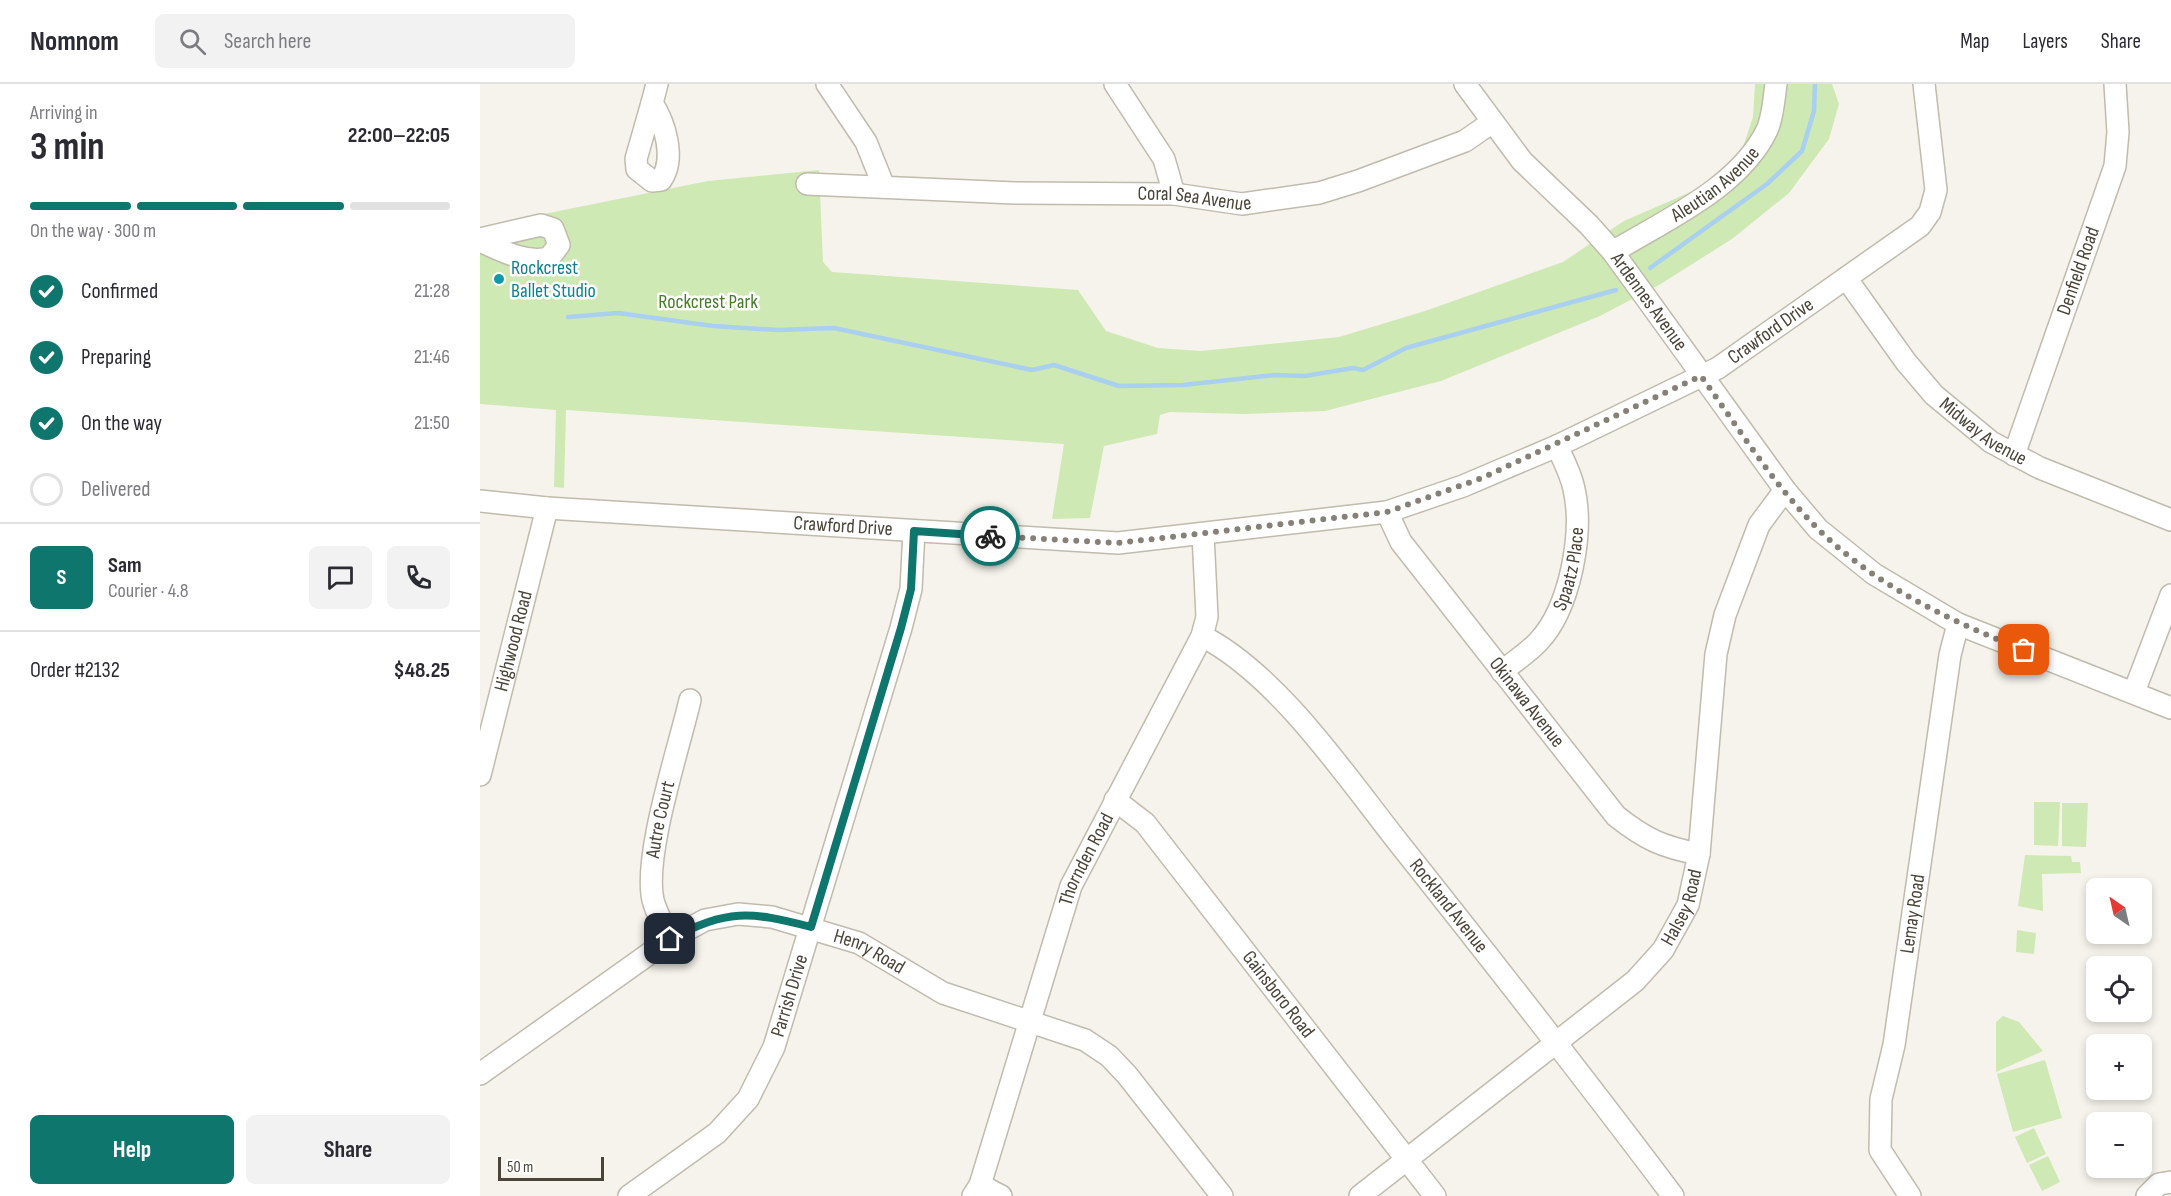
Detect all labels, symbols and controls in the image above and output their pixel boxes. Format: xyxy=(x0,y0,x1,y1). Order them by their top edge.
search box xyxy=(155,14,575,68)
text: Nomnom xyxy=(30,25,119,58)
icon: search xyxy=(176,25,209,58)
text: Search here xyxy=(224,28,311,55)
text: Map xyxy=(1960,29,1989,54)
text: Layers xyxy=(2022,29,2068,54)
text: Share xyxy=(2101,29,2141,54)
text: Arriving in xyxy=(30,101,98,125)
text: 22:00–22:05 xyxy=(348,122,450,149)
text: 3 min xyxy=(30,124,105,171)
street label: Aleutian Avenue xyxy=(1666,142,1765,228)
street label: Coral Sea Avenue xyxy=(1138,182,1253,216)
text: On the way · 300 m xyxy=(30,219,156,243)
street label: Denfield Road xyxy=(2052,224,2105,318)
street label: Ardennes Avenue xyxy=(1605,247,1692,356)
place label: Rockcrest Ballet Studio xyxy=(511,256,596,303)
marker: Rockcrest Ballet Studio xyxy=(492,272,506,286)
icon: check xyxy=(30,275,63,308)
text: Confirmed xyxy=(81,278,158,305)
text: 21:28 xyxy=(414,279,450,303)
park label: Rockcrest Park xyxy=(658,290,758,314)
street label: Crawford Drive xyxy=(1723,293,1818,369)
icon: check xyxy=(30,341,63,374)
text: Preparing xyxy=(81,344,151,371)
text: 21:46 xyxy=(414,345,450,369)
street label: Midway Avenue xyxy=(1934,392,2031,471)
icon: check xyxy=(30,407,63,440)
text: On the way xyxy=(81,410,162,437)
text: 21:50 xyxy=(414,411,450,435)
text: Delivered xyxy=(81,476,150,503)
courier xyxy=(960,506,1020,566)
street label: Crawford Drive xyxy=(793,511,893,541)
icon: bike xyxy=(974,520,1007,553)
street label: Spaatz Place xyxy=(1548,527,1589,614)
button: chat xyxy=(309,546,372,609)
button: phone xyxy=(387,546,450,609)
text: Sam xyxy=(108,552,142,579)
text: S xyxy=(57,564,66,591)
text: Courier · 4.8 xyxy=(108,579,189,603)
street label: Highwood Road xyxy=(489,588,538,694)
pin xyxy=(1998,624,2049,675)
icon: bag xyxy=(2007,633,2040,666)
street label: Okinawa Avenue xyxy=(1484,652,1570,752)
text: Order #2132 xyxy=(30,657,120,684)
text: $48.25 xyxy=(393,657,450,684)
street label: Autre Court xyxy=(641,778,680,861)
street label: Thornden Road xyxy=(1054,809,1119,909)
street label: Rockland Avenue xyxy=(1404,854,1493,958)
street label: Halsey Road xyxy=(1656,867,1707,950)
street label: Lemay Road xyxy=(1895,873,1930,955)
north arrow xyxy=(2086,878,2152,944)
map controls xyxy=(2086,878,2152,1178)
pin xyxy=(644,913,695,964)
icon: home xyxy=(653,922,686,955)
street label: Henry Road xyxy=(831,924,909,979)
street label: Gainsboro Road xyxy=(1237,946,1320,1043)
street label: Parrish Drive xyxy=(766,952,813,1040)
button: locate xyxy=(2086,956,2152,1022)
button: + xyxy=(2086,1034,2152,1100)
button: − xyxy=(2086,1112,2152,1178)
button: Help xyxy=(30,1115,234,1184)
button: Share xyxy=(246,1115,450,1184)
scale bar xyxy=(498,1154,604,1182)
text: 50 m xyxy=(507,1158,533,1177)

